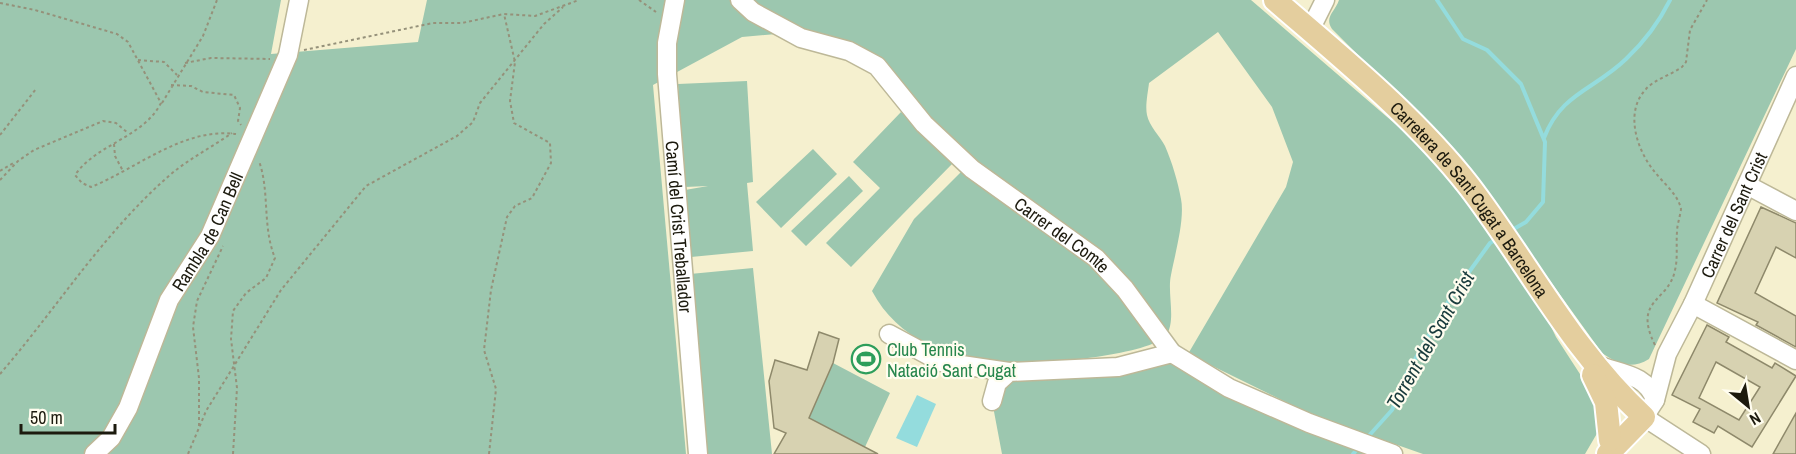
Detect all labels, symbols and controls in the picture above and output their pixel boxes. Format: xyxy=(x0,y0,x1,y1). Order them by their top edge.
street label: Carretera de Sant Cugat a Barcelona xyxy=(1385,95,1555,302)
street label: Camí del Crist Treballador xyxy=(660,140,699,314)
street label: Carrer del Sant Crist xyxy=(1694,148,1773,282)
street label: Rambla de Can Bell xyxy=(165,168,249,296)
street label: Carrer del Comte xyxy=(1009,191,1116,278)
water label: Torrent del Sant Crist xyxy=(1380,266,1481,414)
place label: Club Tennis Natació Sant Cugat xyxy=(887,337,1016,383)
sports icon: Club Tennis Natació Sant Cugat xyxy=(850,343,882,375)
north arrow xyxy=(1718,376,1778,436)
scale bar xyxy=(21,397,116,435)
text: 50 m xyxy=(30,405,63,430)
text: N xyxy=(1746,407,1765,431)

